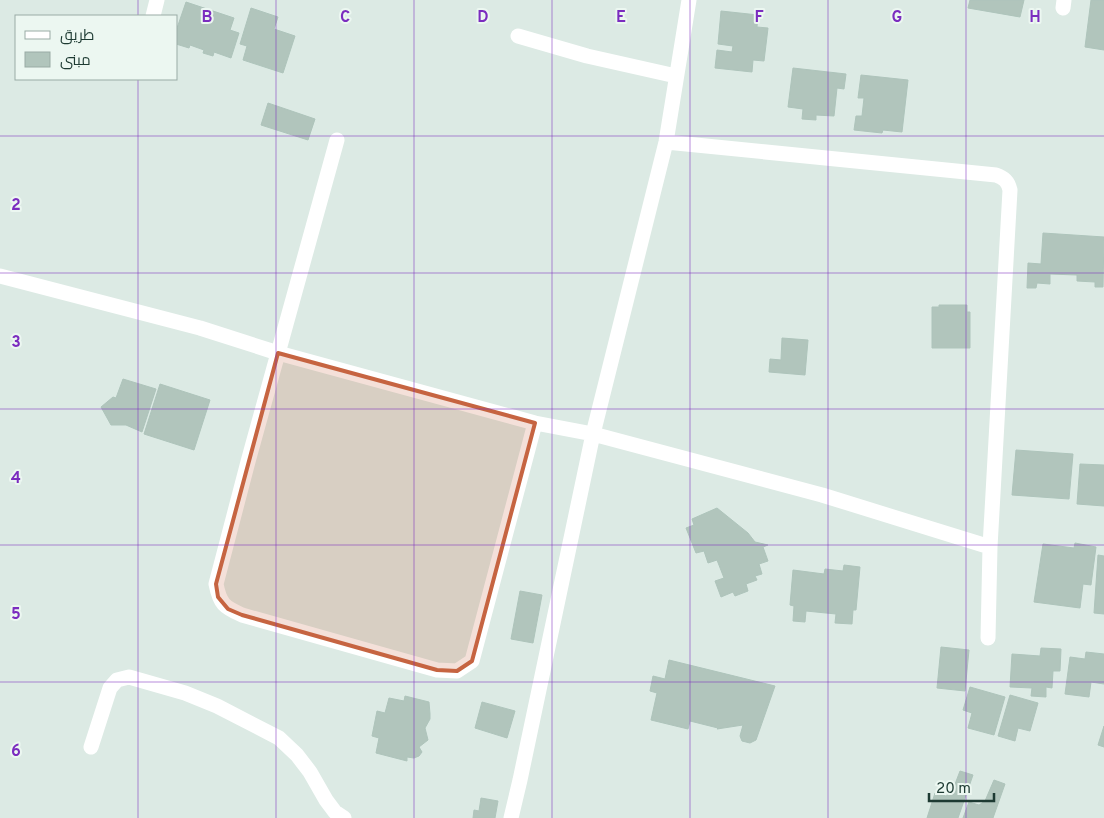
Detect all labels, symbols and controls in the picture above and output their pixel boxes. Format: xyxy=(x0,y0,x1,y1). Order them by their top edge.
text: B xyxy=(201,8,213,28)
text: C xyxy=(340,8,350,28)
text: D xyxy=(477,8,489,28)
text: E xyxy=(616,8,626,28)
text: F xyxy=(754,8,764,28)
text: G xyxy=(892,8,902,28)
text: H xyxy=(1029,8,1041,28)
legend xyxy=(15,15,178,80)
text: طريق xyxy=(60,27,94,46)
text: مبنى xyxy=(60,52,91,71)
text: 2 xyxy=(11,196,21,216)
text: 3 xyxy=(11,333,21,353)
text: 4 xyxy=(11,469,21,489)
text: 5 xyxy=(11,605,21,625)
text: 6 xyxy=(11,742,21,762)
scale bar xyxy=(929,770,994,802)
text: 20 m xyxy=(936,780,971,799)

